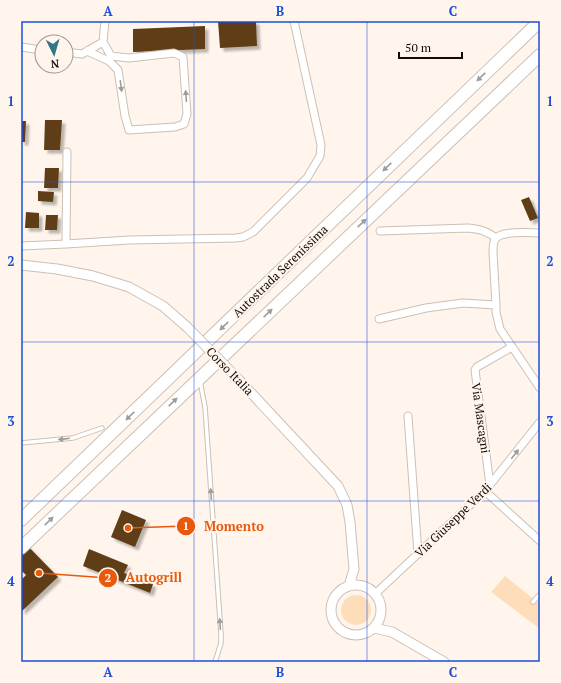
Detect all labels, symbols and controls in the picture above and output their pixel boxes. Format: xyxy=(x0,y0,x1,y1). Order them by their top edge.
text: A xyxy=(103,2,113,20)
text: B xyxy=(276,2,284,20)
text: C xyxy=(449,2,457,20)
north arrow xyxy=(34,34,74,74)
scale bar xyxy=(399,34,462,60)
text: 50 m xyxy=(405,40,432,55)
text: N xyxy=(49,57,60,71)
one-way arrow xyxy=(476,72,486,82)
one-way arrow xyxy=(118,79,124,92)
one-way arrow xyxy=(182,90,189,102)
text: 1 xyxy=(7,92,15,110)
text: 1 xyxy=(546,92,554,110)
one-way arrow xyxy=(383,162,392,171)
one-way arrow xyxy=(357,218,367,228)
street label: Autostrada Serenissima xyxy=(229,222,331,320)
text: 2 xyxy=(7,252,15,270)
text: 2 xyxy=(546,252,554,270)
one-way arrow xyxy=(263,308,273,318)
one-way arrow xyxy=(219,321,229,331)
street label: Corso Italia xyxy=(203,344,257,398)
street label: Via Mascagni xyxy=(469,382,493,455)
one-way arrow xyxy=(169,398,178,407)
one-way arrow xyxy=(125,411,135,421)
text: 3 xyxy=(7,412,15,430)
text: 3 xyxy=(546,412,554,430)
one-way arrow xyxy=(58,436,71,443)
one-way arrow xyxy=(510,449,519,460)
street label: Via Giuseppe Verdi xyxy=(411,479,495,560)
one-way arrow xyxy=(207,488,214,500)
callout: Momento xyxy=(176,514,272,539)
one-way arrow xyxy=(44,516,54,526)
text: Momento xyxy=(204,517,264,535)
text: 1 xyxy=(183,518,189,533)
callout: Autogrill xyxy=(98,565,191,590)
text: Autogrill xyxy=(126,568,182,586)
text: 2 xyxy=(105,570,112,585)
text: 4 xyxy=(7,572,15,590)
text: 4 xyxy=(546,572,554,590)
one-way arrow xyxy=(216,618,223,630)
text: A xyxy=(103,663,113,681)
text: B xyxy=(276,663,284,681)
text: C xyxy=(449,663,457,681)

